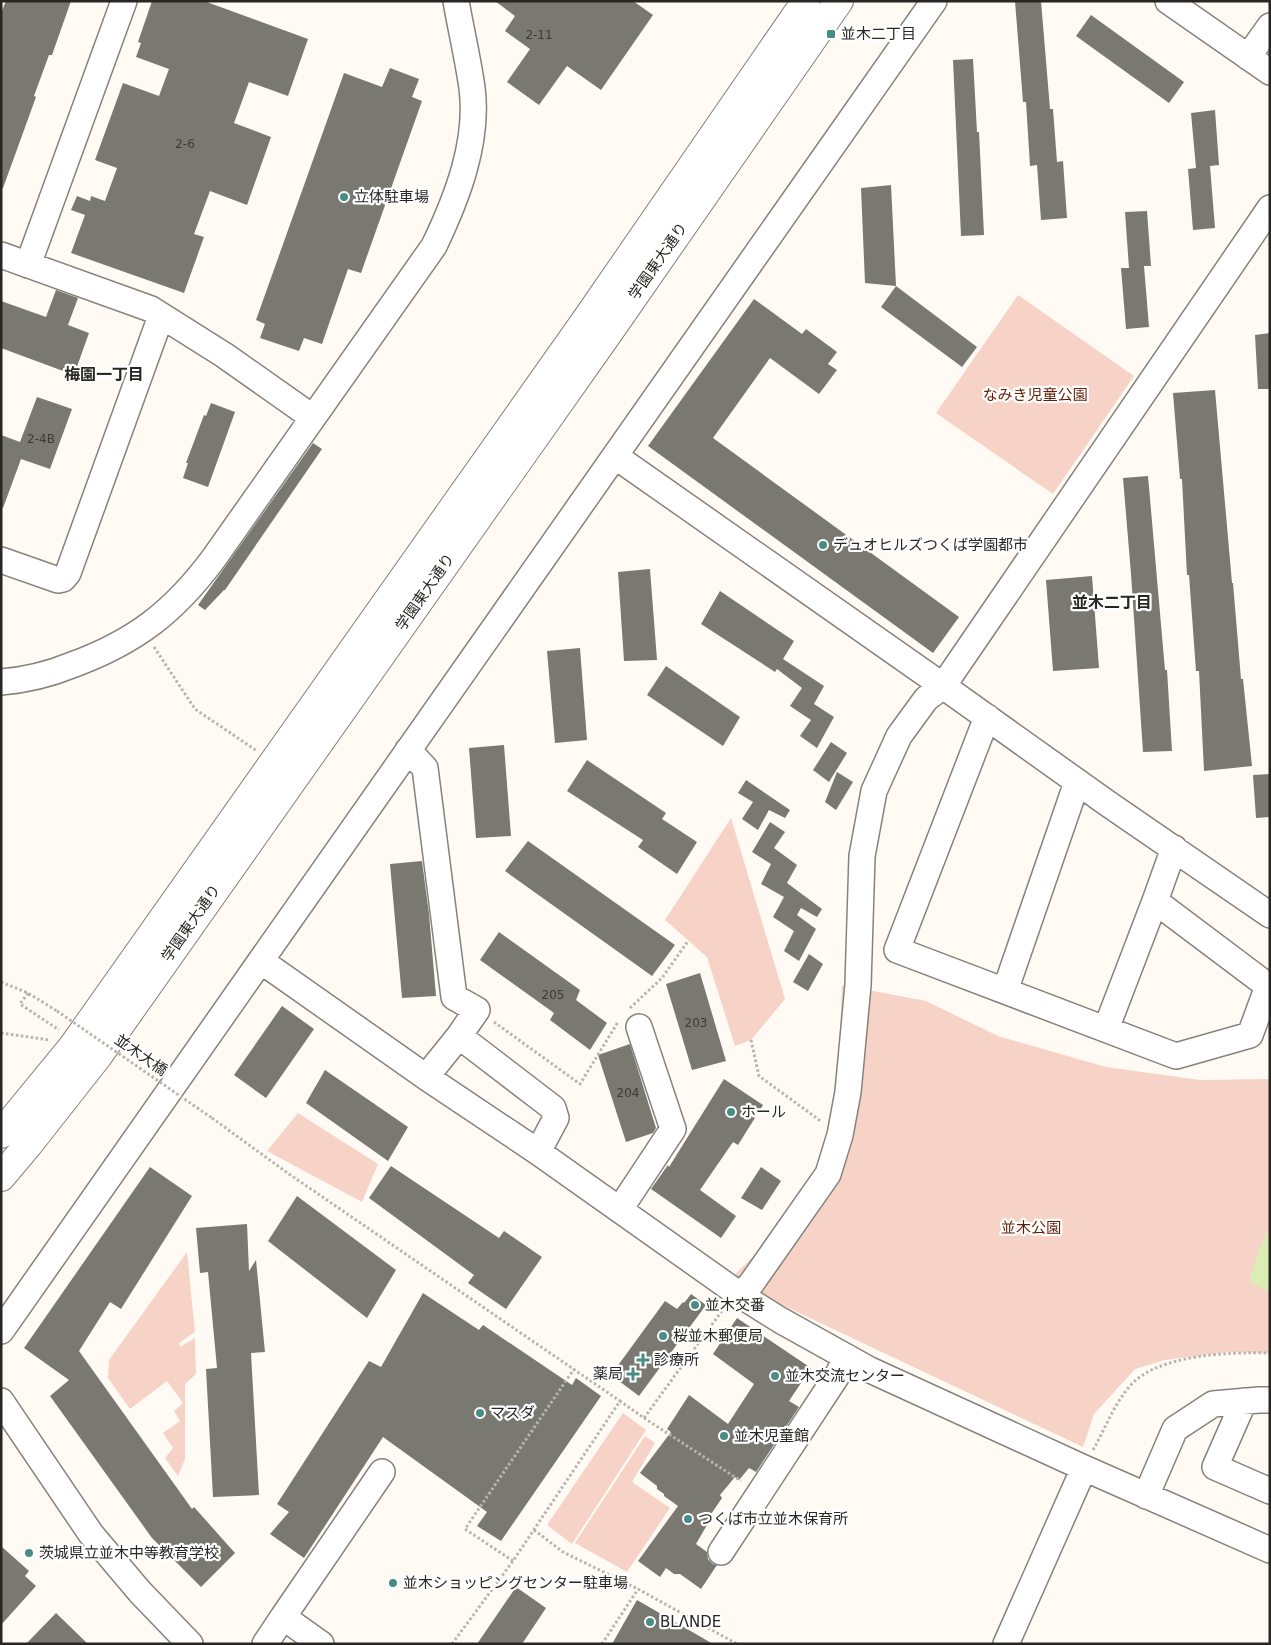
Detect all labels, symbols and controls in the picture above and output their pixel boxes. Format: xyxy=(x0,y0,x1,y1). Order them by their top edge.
place label: 並木二丁目 xyxy=(841,25,916,43)
house number: 2-11 xyxy=(525,28,553,42)
marker: 並木二丁目 xyxy=(825,28,837,40)
house number: 2-6 xyxy=(175,137,195,151)
place label: 立体駐車場 xyxy=(354,188,429,206)
marker: 立体駐車場 xyxy=(338,191,350,203)
street label: 学園東大通り xyxy=(625,219,691,303)
district label: 梅園一丁目 xyxy=(64,365,144,384)
park label: なみき児童公園 xyxy=(982,386,1088,404)
house number: 2-4B xyxy=(27,432,55,446)
place label: デュオヒルズつくば学園都市 xyxy=(833,536,1028,554)
marker: デュオヒルズつくば学園都市 xyxy=(817,539,829,551)
street label: 学園東大通り xyxy=(392,550,458,634)
district label: 並木二丁目 xyxy=(1072,593,1152,612)
street label: 学園東大通り xyxy=(158,881,224,965)
house number: 205 xyxy=(542,988,564,1002)
house number: 203 xyxy=(685,1016,707,1030)
street label: 並木大橋 xyxy=(111,1030,171,1080)
house number: 204 xyxy=(617,1086,639,1100)
place label: ホール xyxy=(741,1103,786,1121)
marker: ホール xyxy=(725,1106,737,1118)
park label: 並木公園 xyxy=(1001,1219,1061,1237)
place label: 並木交番 xyxy=(705,1296,765,1314)
marker: 並木交番 xyxy=(689,1299,701,1311)
place label: 桜並木郵便局 xyxy=(673,1327,763,1345)
marker: 桜並木郵便局 xyxy=(657,1330,669,1342)
place label: 診療所 xyxy=(654,1351,699,1369)
marker: 診療所 xyxy=(636,1353,650,1367)
place label: 薬局 xyxy=(593,1365,623,1383)
place label: 並木交流センター xyxy=(785,1367,905,1385)
marker: 薬局 xyxy=(627,1368,639,1380)
marker: 並木交流センター xyxy=(769,1370,781,1382)
place label: マスダ xyxy=(490,1404,535,1422)
marker: マスダ xyxy=(474,1407,486,1419)
place label: 並木児童館 xyxy=(734,1427,809,1445)
marker: 並木児童館 xyxy=(718,1430,730,1442)
place label: つくば市立並木保育所 xyxy=(698,1510,848,1528)
marker: つくば市立並木保育所 xyxy=(682,1513,694,1525)
place label: 茨城県立並木中等教育学校 xyxy=(39,1544,219,1562)
marker: 茨城県立並木中等教育学校 xyxy=(23,1547,35,1559)
place label: 並木ショッピングセンター駐車場 xyxy=(403,1574,628,1592)
marker: 並木ショッピングセンター駐車場 xyxy=(387,1577,399,1589)
place label: BLΛNDE xyxy=(660,1613,721,1631)
marker: BLΛNDE xyxy=(644,1616,656,1628)

